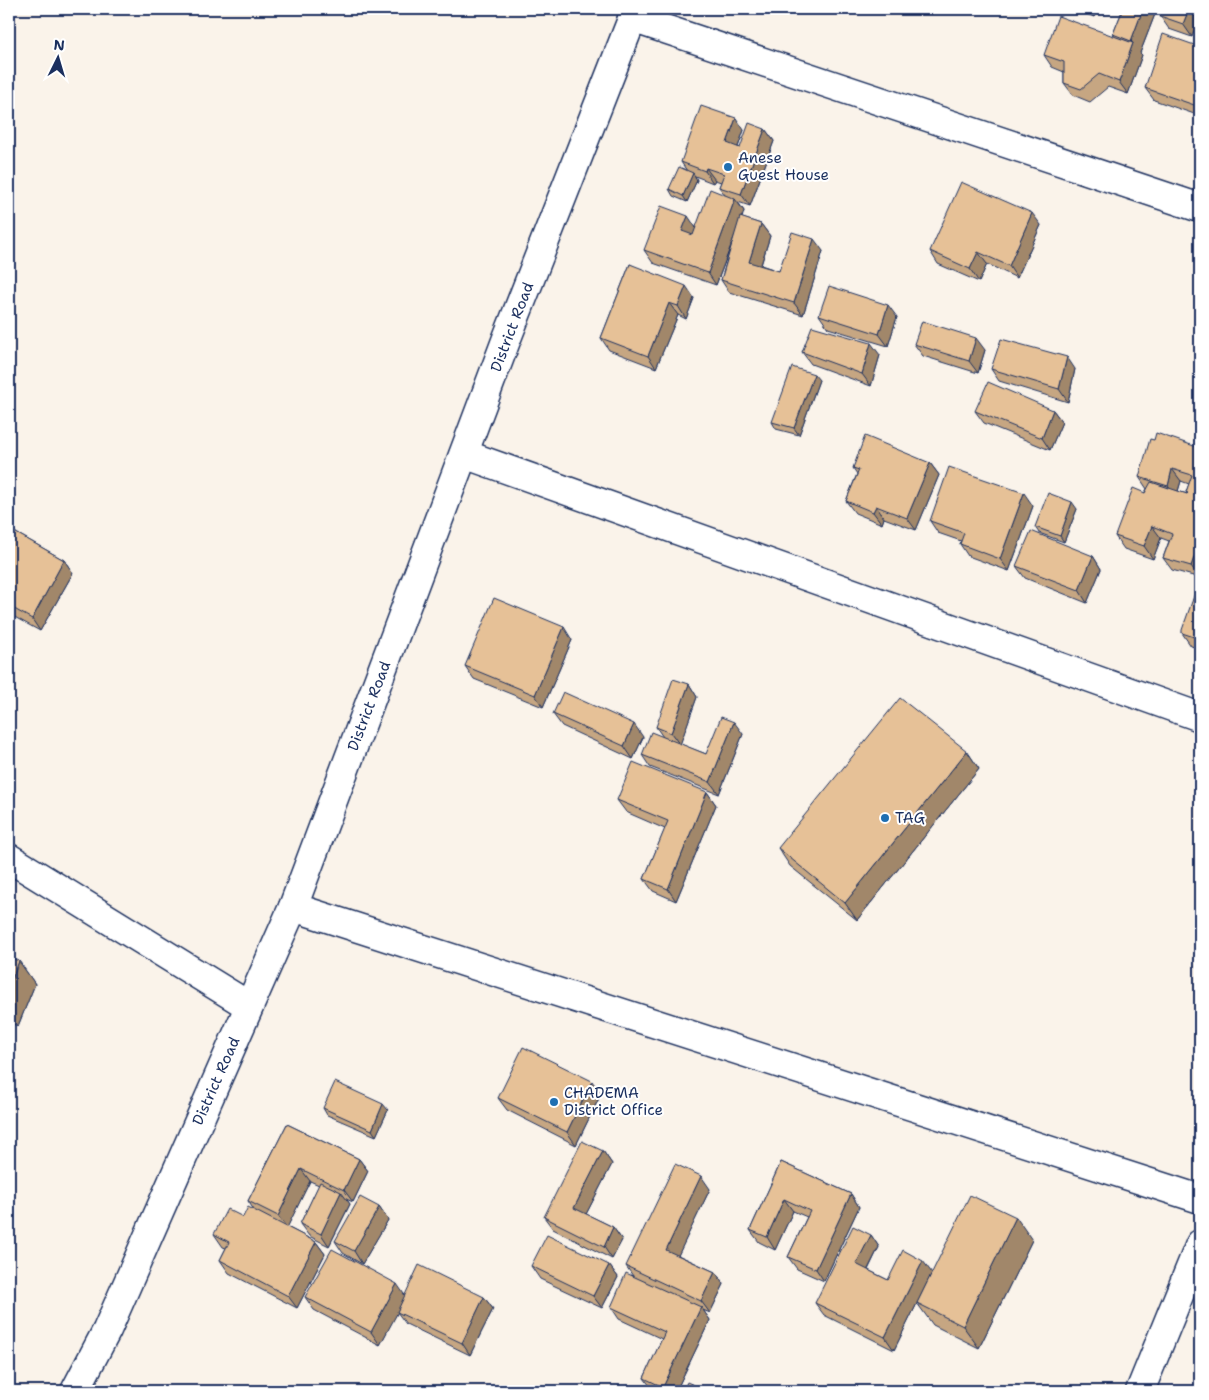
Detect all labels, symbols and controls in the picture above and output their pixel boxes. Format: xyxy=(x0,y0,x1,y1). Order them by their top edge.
north arrow xyxy=(32,32,82,82)
text: N xyxy=(53,36,65,54)
place label: Anese Guest House xyxy=(738,148,829,185)
marker: Anese Guest House xyxy=(722,161,734,173)
street label: District Road xyxy=(486,279,538,375)
street label: District Road xyxy=(343,658,395,754)
place label: TAG xyxy=(895,808,925,828)
marker: TAG xyxy=(879,812,891,824)
street label: District Road xyxy=(188,1033,245,1128)
place label: CHADEMA District Office xyxy=(564,1083,663,1120)
marker: CHADEMA District Office xyxy=(548,1096,560,1108)

